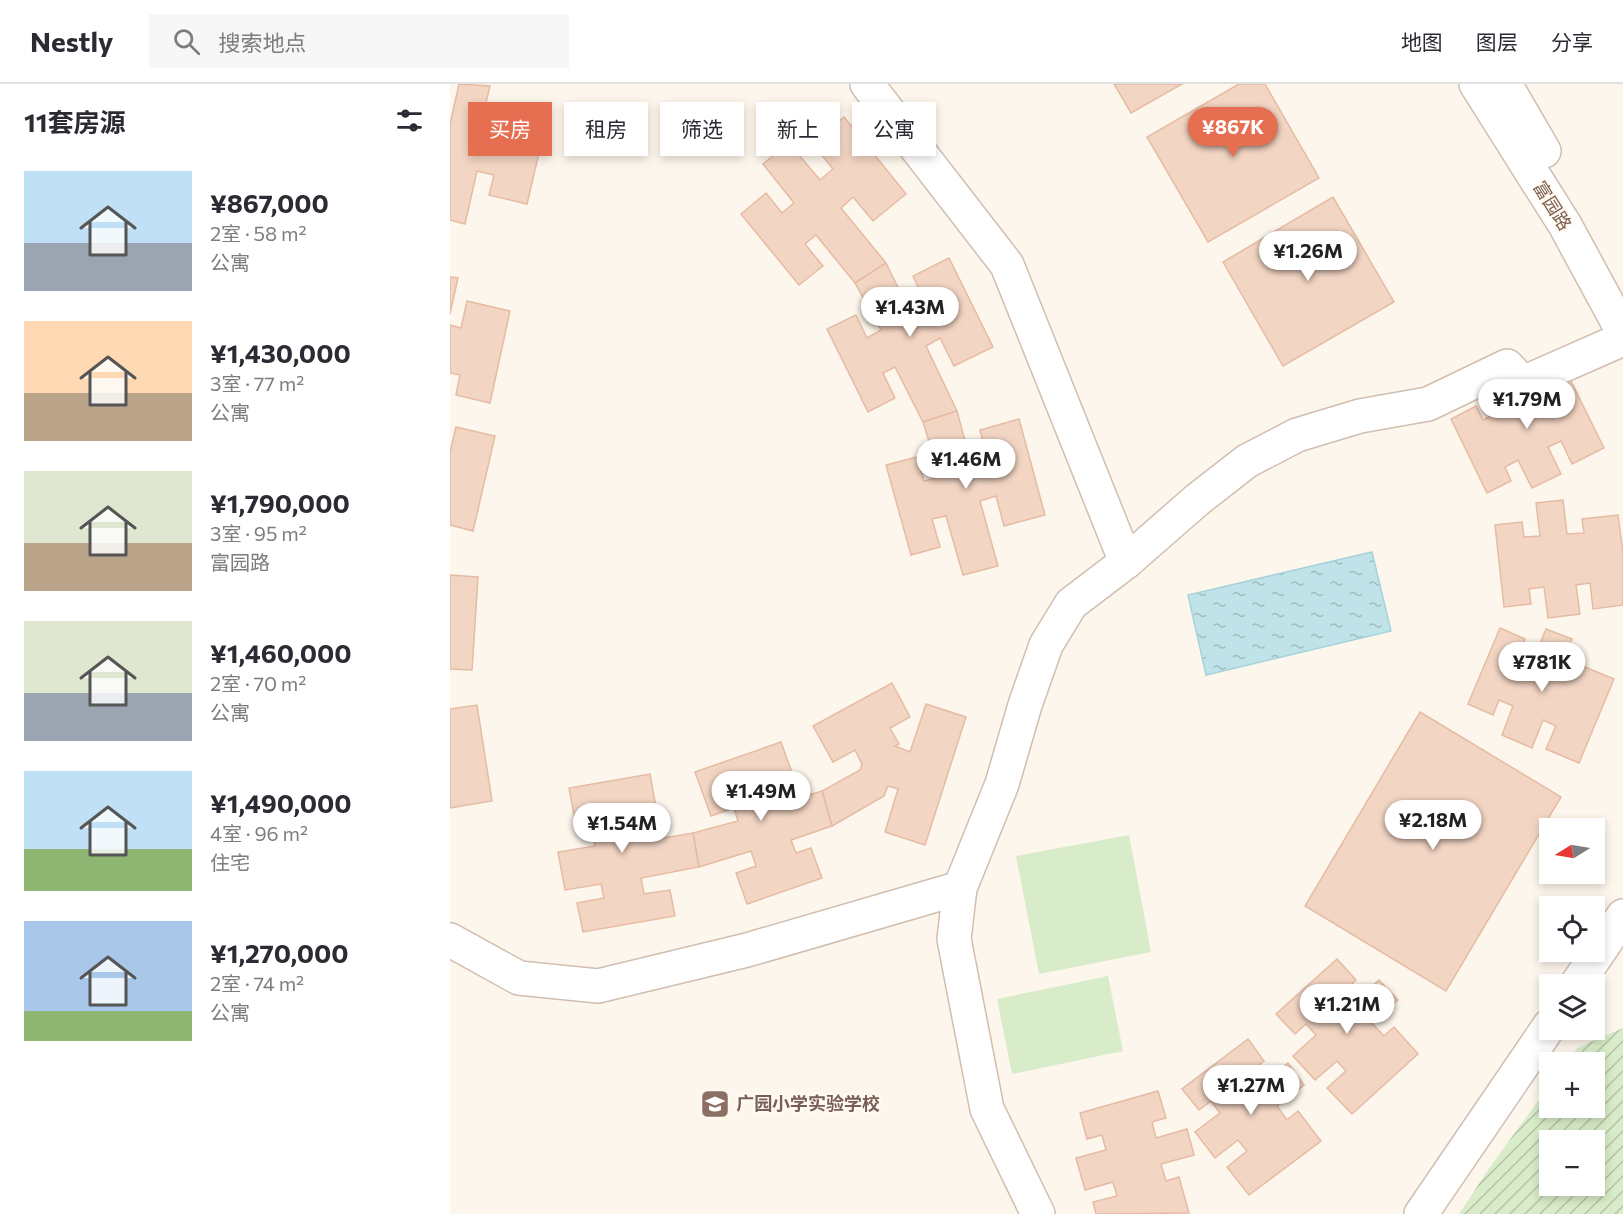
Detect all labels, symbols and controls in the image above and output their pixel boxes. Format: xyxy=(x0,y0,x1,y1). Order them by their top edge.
search box xyxy=(149,14,569,68)
text: Nestly xyxy=(30,24,113,58)
icon: search xyxy=(170,25,203,58)
text: 搜索地点 xyxy=(218,29,306,56)
text: 地图 xyxy=(1401,29,1443,54)
text: 图层 xyxy=(1476,29,1518,54)
text: 分享 xyxy=(1551,29,1593,54)
chip: 买房 xyxy=(468,102,552,156)
chip: 租房 xyxy=(564,102,648,156)
chip: 筛选 xyxy=(660,102,744,156)
chip: 新上 xyxy=(756,102,840,156)
chip: 公寓 xyxy=(852,102,936,156)
icon: filters xyxy=(393,104,426,137)
text: 11套房源 xyxy=(24,106,126,137)
pin: ¥867K xyxy=(1191,107,1275,158)
text: ¥867K xyxy=(1202,114,1264,138)
street label: 富园路 xyxy=(1529,177,1576,234)
text: ¥867,000 xyxy=(210,187,329,218)
icon: home xyxy=(72,195,144,267)
text: 2室 · 58 m² xyxy=(210,221,306,245)
pin: ¥1.26M xyxy=(1259,231,1357,282)
text: ¥1.26M xyxy=(1273,238,1343,262)
text: 公寓 xyxy=(210,250,250,274)
pin: ¥1.43M xyxy=(861,287,959,338)
text: ¥1.43M xyxy=(875,294,945,318)
text: ¥1,430,000 xyxy=(210,337,351,368)
icon: home xyxy=(72,345,144,417)
text: 3室 · 77 m² xyxy=(210,371,304,395)
pin: ¥1.79M xyxy=(1478,379,1576,430)
text: ¥1.79M xyxy=(1492,386,1562,410)
text: 公寓 xyxy=(210,400,250,424)
pin: ¥1.46M xyxy=(917,439,1015,490)
text: ¥1.46M xyxy=(931,446,1001,470)
text: ¥1,790,000 xyxy=(210,487,350,518)
icon: home xyxy=(72,495,144,567)
text: 3室 · 95 m² xyxy=(210,521,307,545)
text: 富园路 xyxy=(210,550,270,574)
text: ¥1,460,000 xyxy=(210,637,352,668)
pin: ¥781K xyxy=(1500,642,1584,693)
icon: home xyxy=(72,645,144,717)
text: ¥781K xyxy=(1512,649,1572,673)
text: 2室 · 70 m² xyxy=(210,671,306,695)
text: 公寓 xyxy=(210,700,250,724)
pin: ¥1.49M xyxy=(712,771,810,822)
text: ¥1.49M xyxy=(726,778,796,802)
text: ¥1,490,000 xyxy=(210,787,352,818)
icon: home xyxy=(72,795,144,867)
pin: ¥2.18M xyxy=(1384,800,1482,851)
pin: ¥1.54M xyxy=(573,803,671,854)
text: ¥2.18M xyxy=(1399,807,1467,831)
text: ¥1.54M xyxy=(587,810,657,834)
north arrow xyxy=(1539,818,1605,884)
map controls xyxy=(1539,818,1605,1196)
text: 4室 · 96 m² xyxy=(210,821,308,845)
text: 住宅 xyxy=(210,850,250,874)
button: locate xyxy=(1539,896,1605,962)
text: ¥1,270,000 xyxy=(210,937,349,968)
icon: home xyxy=(72,945,144,1017)
text: 2室 · 74 m² xyxy=(210,971,304,995)
button: layers xyxy=(1539,974,1605,1040)
pin: ¥1.21M xyxy=(1298,984,1396,1035)
text: ¥1.21M xyxy=(1314,991,1380,1015)
text: 公寓 xyxy=(210,1000,250,1024)
button: + xyxy=(1539,1052,1605,1118)
pin: ¥1.27M xyxy=(1202,1065,1300,1116)
text: ¥1.27M xyxy=(1217,1072,1285,1096)
school or university icon: 广园小学实验学校 xyxy=(699,1088,731,1120)
place label: 广园小学实验学校 xyxy=(736,1092,880,1114)
button: − xyxy=(1539,1130,1605,1196)

